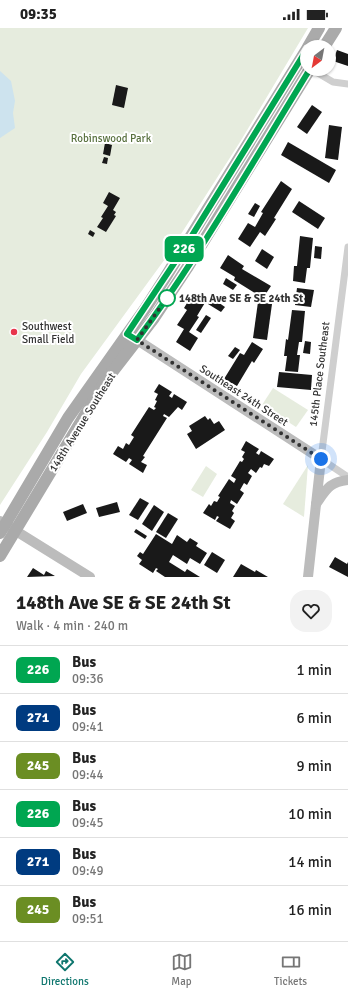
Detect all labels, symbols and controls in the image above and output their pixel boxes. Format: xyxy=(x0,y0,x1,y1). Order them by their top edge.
text: 09:35 xyxy=(20,5,57,23)
north arrow xyxy=(300,40,336,76)
map controls xyxy=(300,40,336,76)
park label: Robinswood Park xyxy=(71,132,152,145)
line badge: 226 xyxy=(161,236,207,262)
text: 226 xyxy=(173,240,195,257)
marker: 148th Ave SE & SE 24th St xyxy=(158,289,176,307)
place label: 148th Ave SE & SE 24th St xyxy=(179,292,303,305)
place label: Southwest Small Field xyxy=(22,320,75,346)
street label: 145th Place Southeast xyxy=(307,321,332,427)
marker: Southwest Small Field xyxy=(9,327,19,337)
street label: Southeast 24th Street xyxy=(197,362,290,429)
street label: 148th Avenue Southeast xyxy=(47,370,118,474)
your location xyxy=(311,449,331,469)
button: heart xyxy=(290,590,332,632)
text: 148th Ave SE & SE 24th St xyxy=(16,591,231,615)
text: Walk · 4 min · 240 m xyxy=(16,618,128,634)
text: Bus xyxy=(72,653,96,671)
text: 226 xyxy=(27,661,49,678)
text: 1 min xyxy=(296,661,332,679)
text: 09:36 xyxy=(72,671,104,687)
text: Bus xyxy=(72,701,96,719)
text: 271 xyxy=(27,709,49,726)
text: 6 min xyxy=(296,709,332,727)
text: 09:41 xyxy=(72,719,104,735)
text: Bus xyxy=(72,749,96,767)
text: 245 xyxy=(27,757,49,774)
text: 9 min xyxy=(296,757,332,775)
text: 09:44 xyxy=(72,767,104,783)
text: Bus xyxy=(72,797,96,815)
text: 226 xyxy=(27,805,49,822)
text: 10 min xyxy=(288,805,332,823)
text: 09:45 xyxy=(72,815,104,831)
text: Bus xyxy=(72,845,96,863)
text: 271 xyxy=(27,853,49,870)
text: 14 min xyxy=(288,853,332,871)
text: 09:49 xyxy=(72,863,104,879)
text: Bus xyxy=(72,893,96,911)
text: 245 xyxy=(27,901,49,918)
text: 16 min xyxy=(288,901,332,919)
text: 09:51 xyxy=(72,911,104,927)
tab: Directions xyxy=(41,951,89,988)
tab: Map xyxy=(171,951,193,988)
tab: Tickets xyxy=(274,951,307,988)

